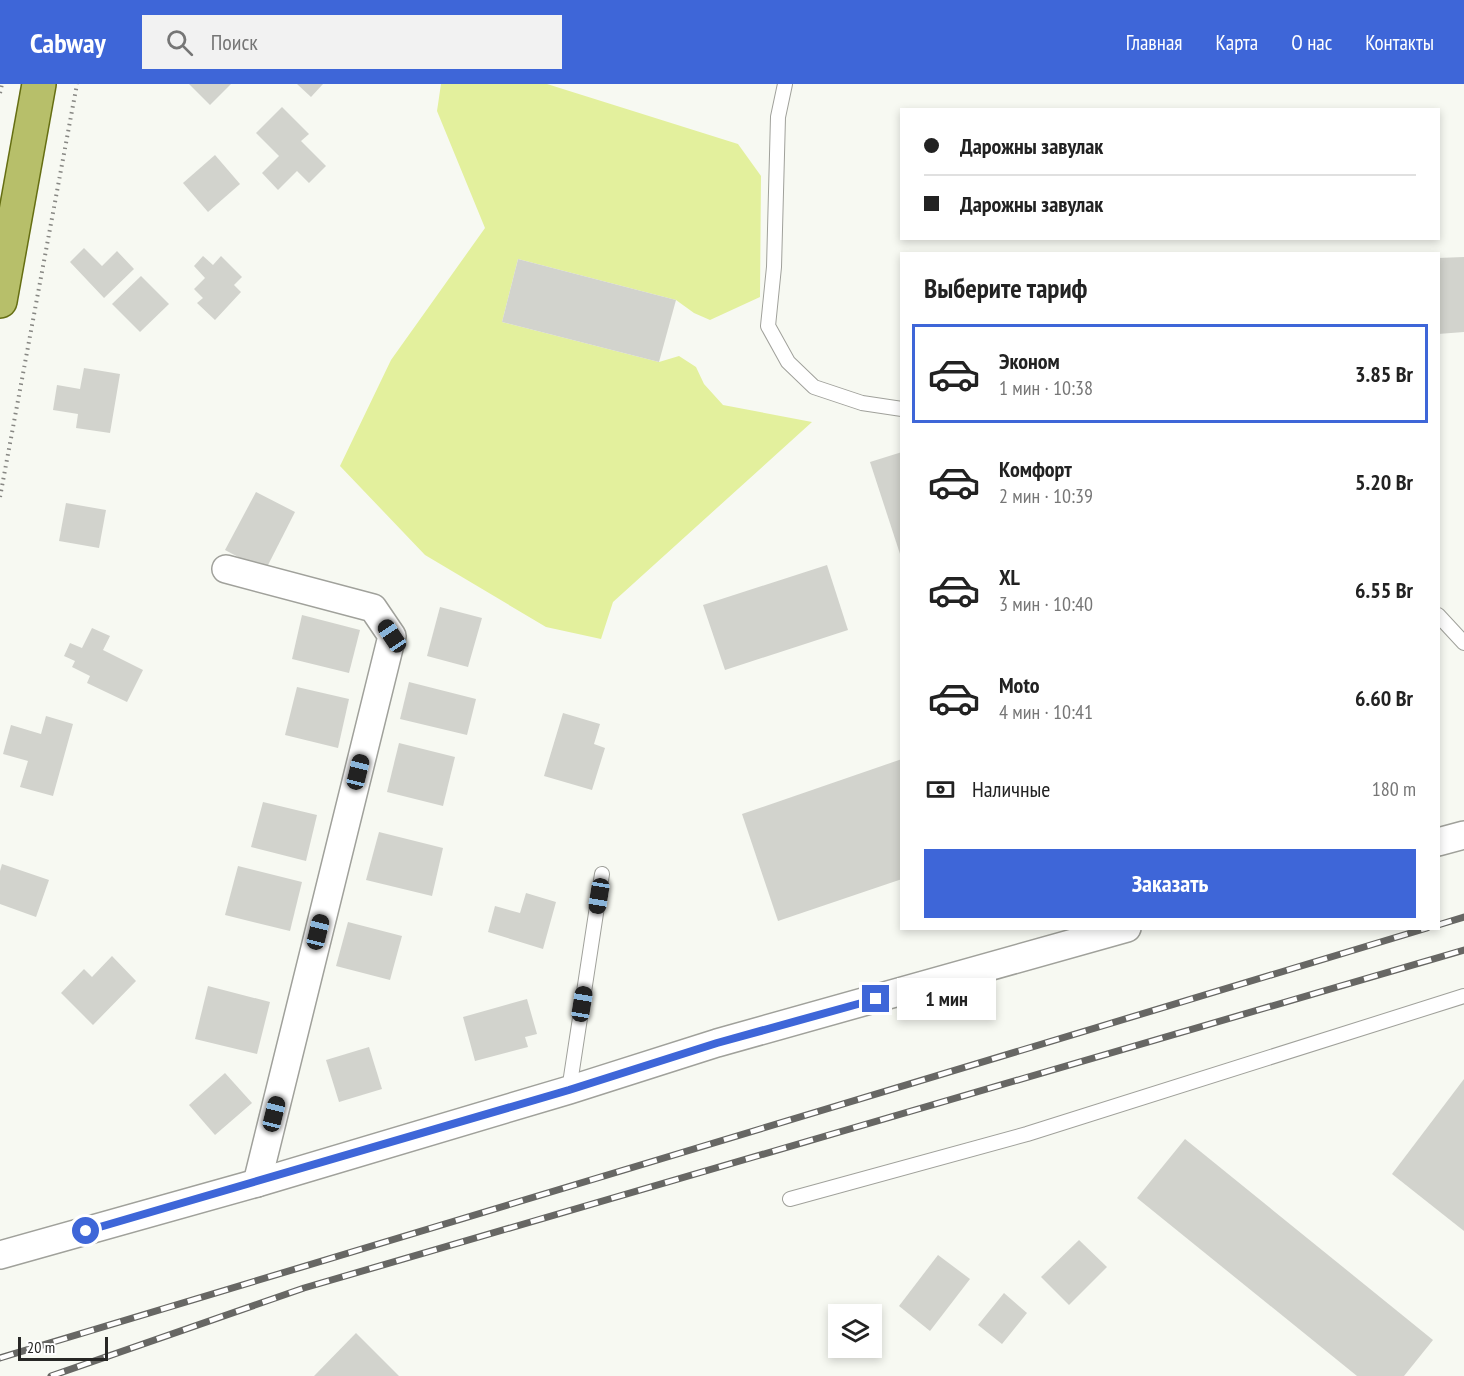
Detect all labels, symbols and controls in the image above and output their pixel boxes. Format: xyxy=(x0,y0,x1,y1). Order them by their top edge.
search box xyxy=(142,15,562,69)
text: Cabway xyxy=(30,24,106,61)
icon: search xyxy=(163,26,196,59)
text: Поиск xyxy=(211,28,258,56)
text: Главная xyxy=(1126,29,1182,56)
text: Карта xyxy=(1215,29,1258,56)
text: О нас xyxy=(1291,29,1332,56)
text: Контакты xyxy=(1365,29,1434,56)
text: Дарожны завулак xyxy=(960,132,1103,160)
text: Дарожны завулак xyxy=(960,190,1103,218)
text: Выберите тариф xyxy=(924,271,1087,305)
icon: car xyxy=(927,347,981,401)
text: Эконом xyxy=(999,347,1060,375)
text: 3.85 Br xyxy=(1355,360,1413,388)
text: 1 мин · 10:38 xyxy=(999,375,1093,401)
icon: car xyxy=(927,455,981,509)
text: Комфорт xyxy=(999,455,1072,483)
text: 5.20 Br xyxy=(1355,468,1413,496)
text: 2 мин · 10:39 xyxy=(999,483,1093,509)
icon: car xyxy=(927,563,981,617)
text: XL xyxy=(999,563,1020,591)
text: 6.55 Br xyxy=(1355,576,1413,604)
text: 3 мин · 10:40 xyxy=(999,591,1093,617)
car xyxy=(374,616,410,656)
icon: car xyxy=(927,671,981,725)
text: Moto xyxy=(999,671,1040,699)
text: 6.60 Br xyxy=(1355,684,1413,712)
text: 4 мин · 10:41 xyxy=(999,699,1093,725)
car xyxy=(345,752,371,792)
icon: cash xyxy=(924,773,957,806)
text: Наличные xyxy=(972,775,1050,803)
text: 180 m xyxy=(1372,776,1416,802)
button: Заказать xyxy=(924,849,1416,918)
car xyxy=(587,877,611,915)
car xyxy=(305,912,331,952)
callout: 1 мин xyxy=(897,978,996,1020)
car xyxy=(570,985,594,1023)
route end xyxy=(862,985,889,1012)
text: 1 мин xyxy=(925,986,968,1012)
car xyxy=(261,1094,287,1134)
route start xyxy=(72,1217,99,1244)
map controls xyxy=(828,1304,882,1358)
button: layers xyxy=(828,1304,882,1358)
scale bar xyxy=(18,1334,108,1362)
text: 20 m xyxy=(27,1337,55,1357)

